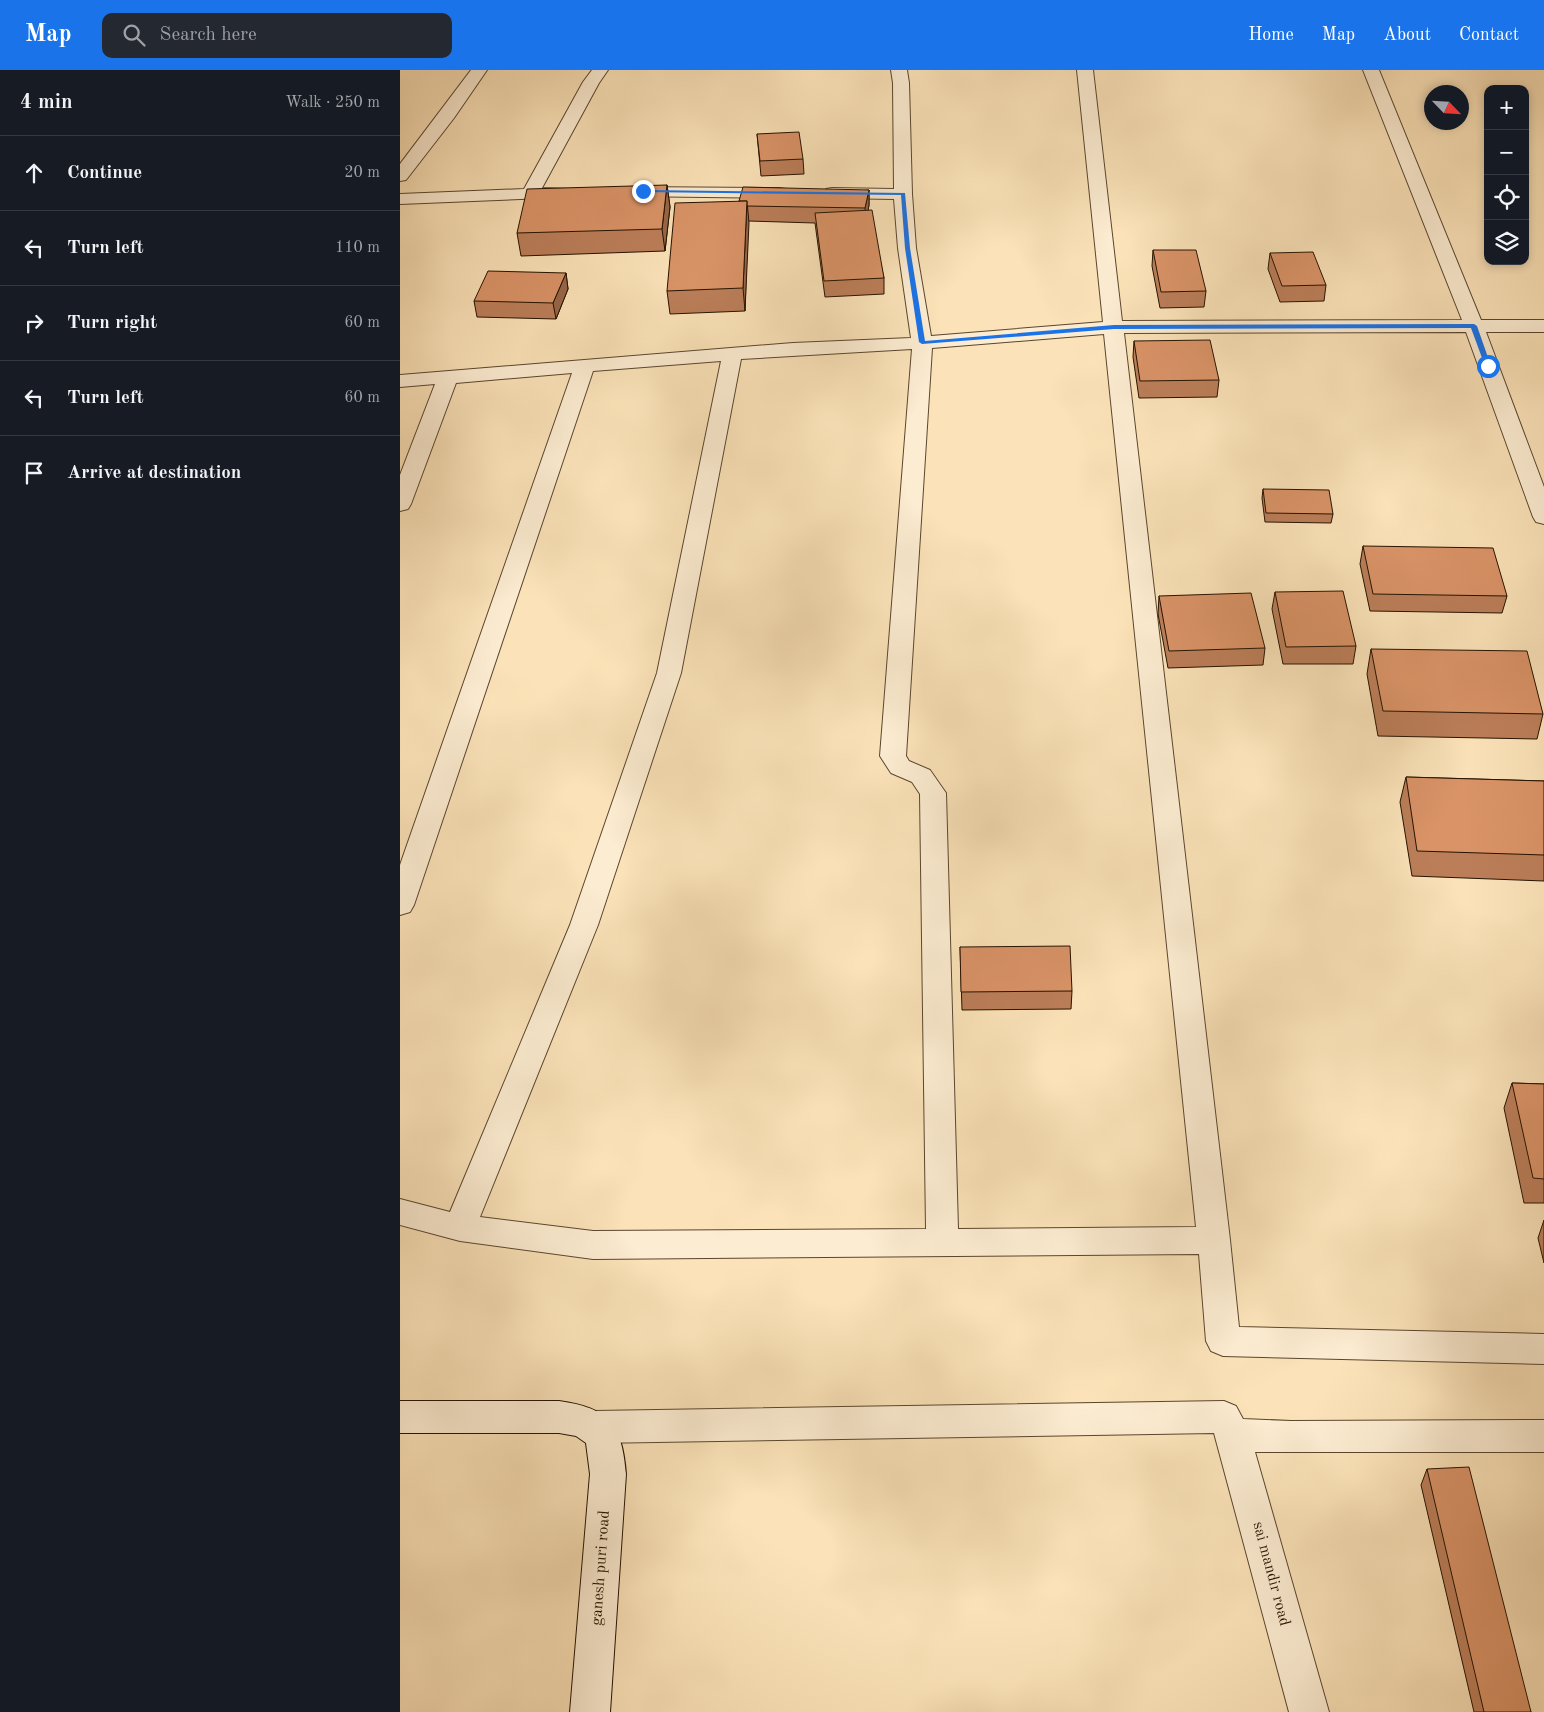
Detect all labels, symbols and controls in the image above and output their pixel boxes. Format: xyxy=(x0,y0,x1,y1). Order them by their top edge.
search box xyxy=(102,13,452,58)
icon: search xyxy=(120,21,148,49)
text: Map xyxy=(25,23,72,47)
text: Search here xyxy=(160,26,257,45)
text: Home xyxy=(1248,26,1294,44)
text: Map xyxy=(1322,26,1355,44)
text: About xyxy=(1383,26,1431,44)
text: Contact xyxy=(1459,26,1519,44)
north arrow xyxy=(1424,85,1469,130)
map controls xyxy=(1484,85,1529,265)
button: + xyxy=(1484,85,1529,130)
text: 4 min xyxy=(20,92,73,113)
text: Walk · 250 m xyxy=(285,95,380,111)
button: − xyxy=(1484,130,1529,175)
icon: ahead xyxy=(20,159,48,187)
text: Continue xyxy=(67,164,142,183)
text: 20 m xyxy=(344,165,380,181)
button: locate xyxy=(1484,175,1529,220)
route end xyxy=(632,180,655,203)
button: layers xyxy=(1484,220,1529,265)
icon: left xyxy=(20,234,48,262)
text: Turn left xyxy=(67,239,144,258)
text: 110 m xyxy=(335,240,380,256)
icon: right xyxy=(20,309,48,337)
text: Turn right xyxy=(67,314,157,333)
text: 60 m xyxy=(344,315,380,331)
route start xyxy=(1477,355,1500,378)
icon: left xyxy=(20,384,48,412)
text: Turn left xyxy=(67,389,144,408)
text: 60 m xyxy=(344,390,380,406)
icon: arrive xyxy=(20,459,48,487)
text: Arrive at destination xyxy=(67,464,241,483)
street label: ganesh puri road xyxy=(589,1510,613,1626)
street label: sai mandir road xyxy=(1249,1520,1293,1628)

